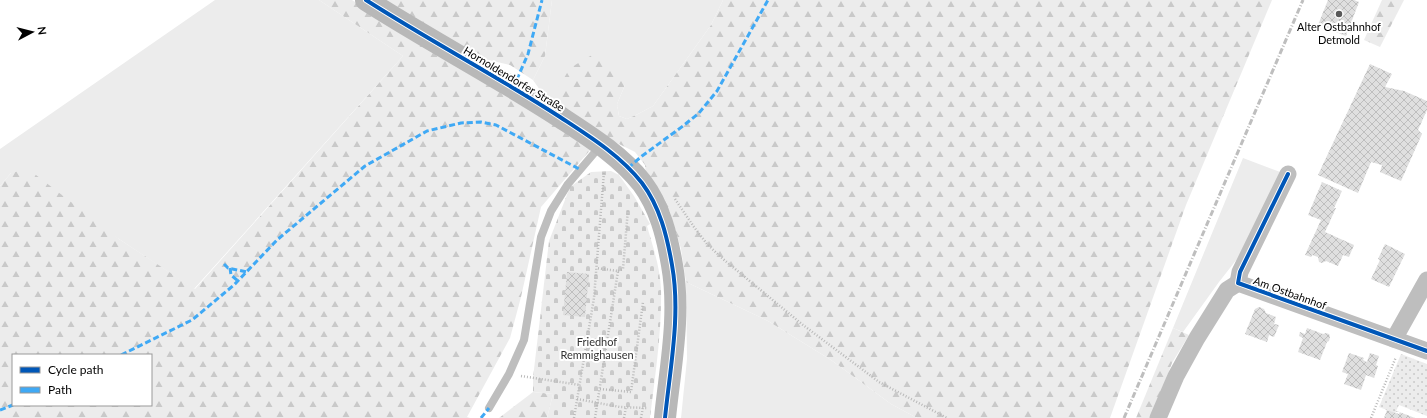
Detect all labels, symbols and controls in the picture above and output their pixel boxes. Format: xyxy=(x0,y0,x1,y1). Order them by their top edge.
marker: Alter Ostbahnhof Detmold xyxy=(1334,9,1344,19)
north arrow xyxy=(12,12,52,52)
place label: Alter Ostbahnhof Detmold xyxy=(1297,20,1381,46)
text: N xyxy=(35,26,49,36)
street label: Hornoldendorfer Straße xyxy=(462,43,567,114)
street label: Am Ostbahnhof xyxy=(1252,273,1329,312)
park label: Friedhof Remmighausen xyxy=(560,335,634,361)
legend xyxy=(12,354,152,406)
text: Cycle path xyxy=(48,362,103,377)
text: Path xyxy=(48,382,72,397)

